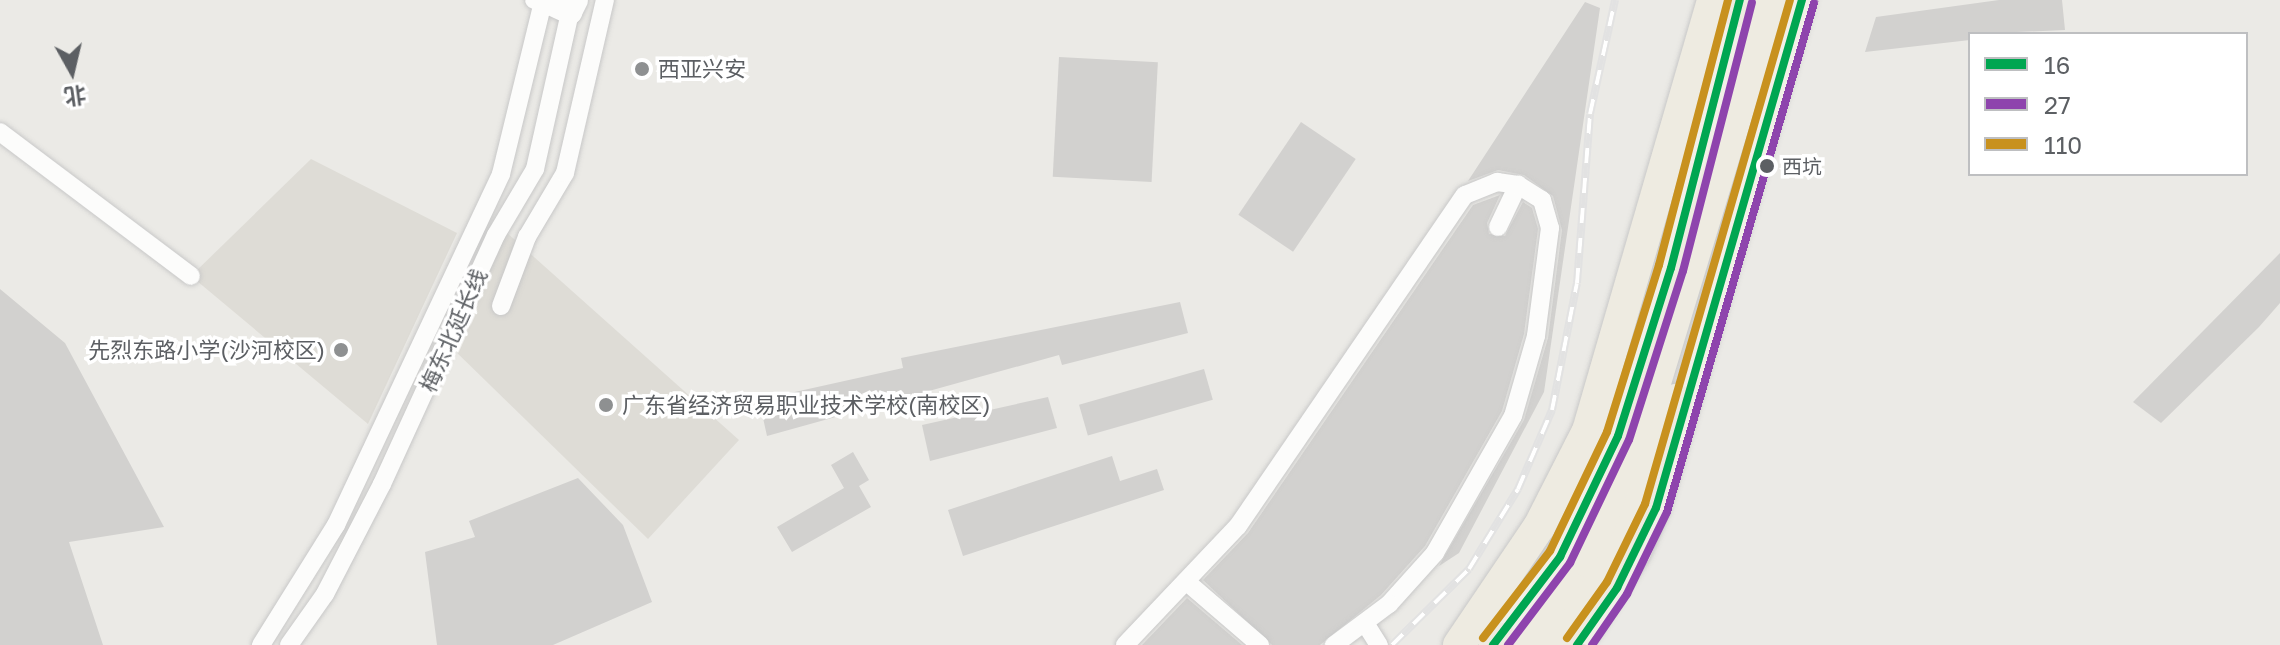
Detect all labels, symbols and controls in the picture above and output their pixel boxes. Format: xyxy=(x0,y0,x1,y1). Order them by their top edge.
north arrow xyxy=(32,32,112,112)
legend xyxy=(1968,32,2248,176)
text: 16 xyxy=(2044,50,2070,79)
place label: 西亚兴安 xyxy=(658,56,746,82)
marker: 西亚兴安 xyxy=(633,60,651,78)
text: 北 xyxy=(63,81,88,111)
text: 27 xyxy=(2044,90,2071,119)
text: 110 xyxy=(2044,130,2082,159)
place label: 西坑 xyxy=(1782,154,1822,178)
marker: 西坑 xyxy=(1759,158,1775,174)
street label: 梅东北延长线 xyxy=(414,264,492,396)
place label: 先烈东路小学(沙河校区) xyxy=(88,337,325,363)
marker: 先烈东路小学(沙河校区) xyxy=(332,341,350,359)
place label: 广东省经济贸易职业技术学校(南校区) xyxy=(622,392,991,418)
marker: 广东省经济贸易职业技术学校(南校区) xyxy=(597,396,615,414)

